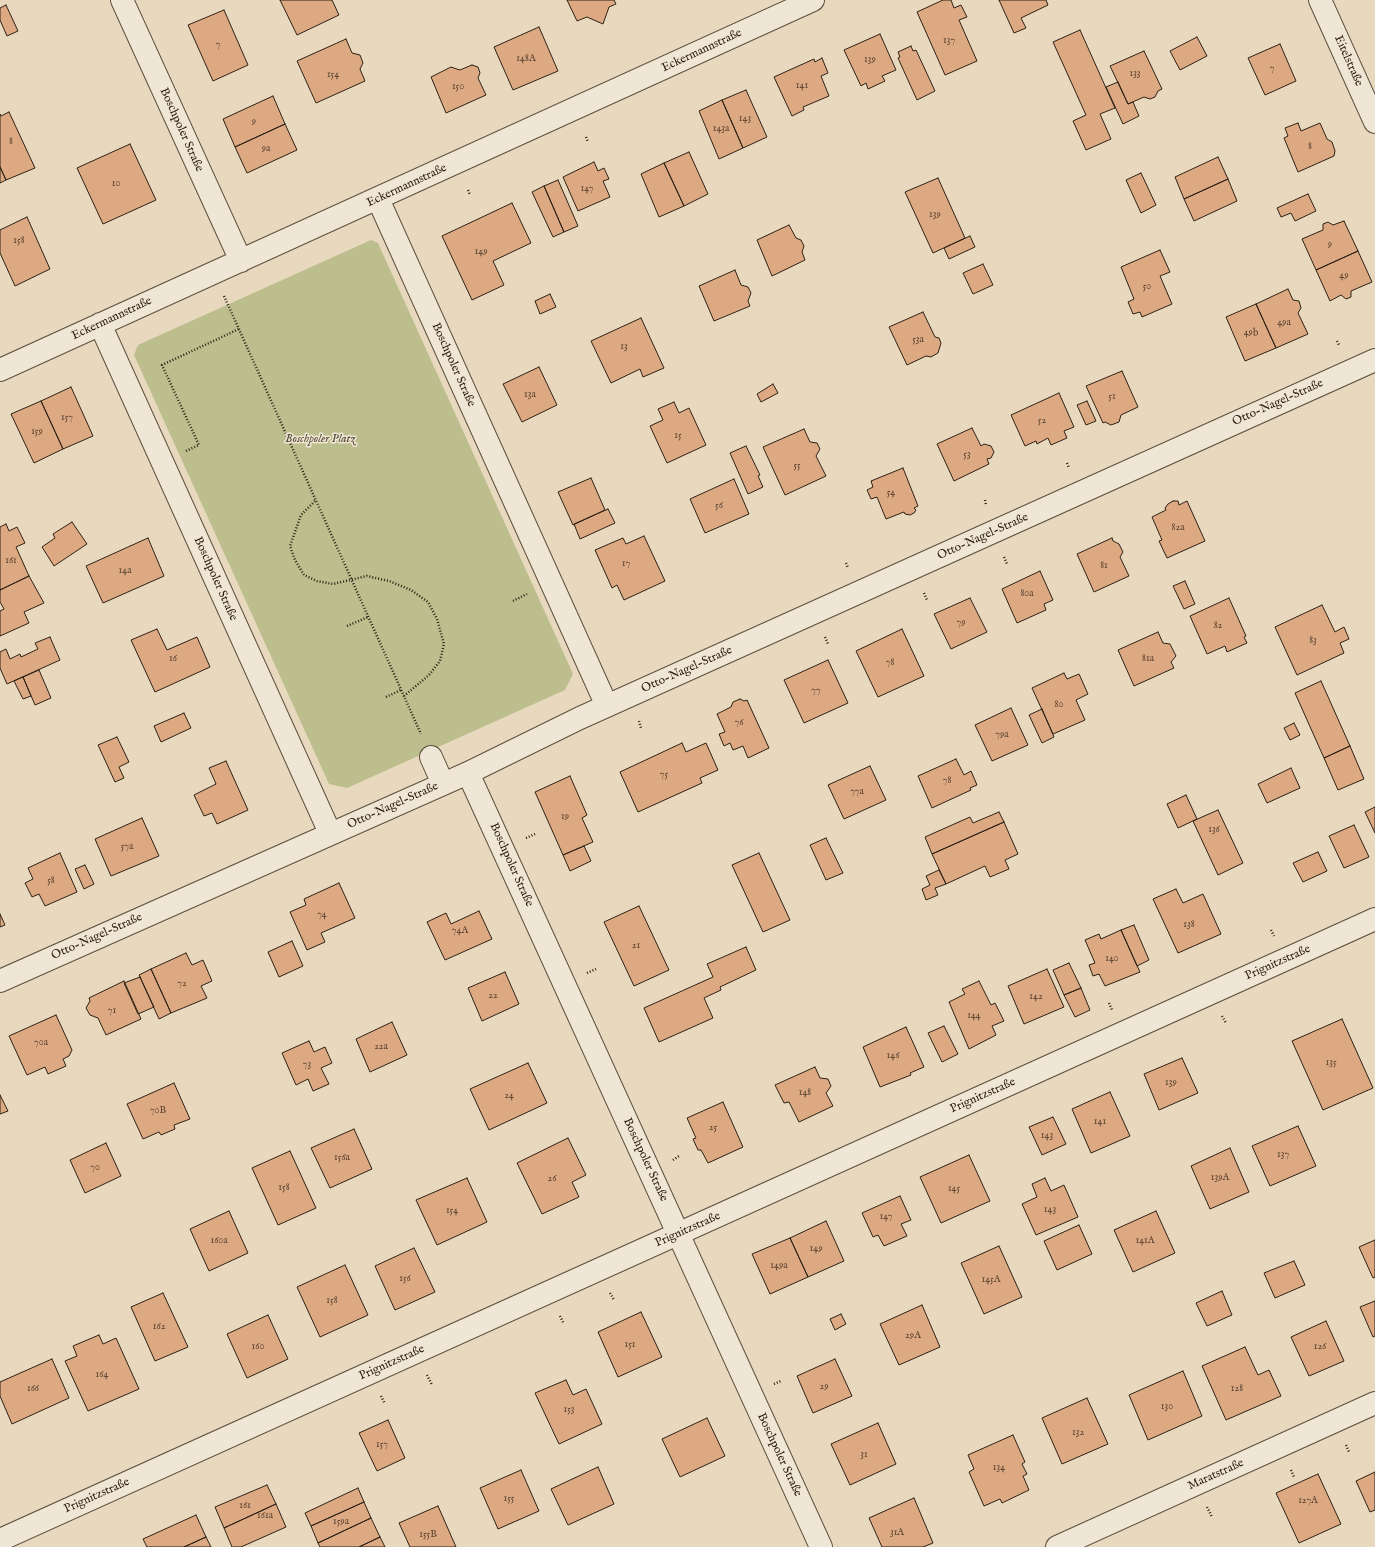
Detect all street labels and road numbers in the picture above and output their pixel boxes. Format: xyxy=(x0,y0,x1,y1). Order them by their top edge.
street label: Eckermannstraße xyxy=(660,26,744,76)
street label: Eitelstraße xyxy=(1330,33,1366,89)
street label: Boschpoler Straße xyxy=(156,86,206,174)
street label: Eckermannstraße xyxy=(365,161,449,211)
street label: Eckermannstraße xyxy=(70,294,154,344)
street label: Boschpoler Straße xyxy=(428,321,478,409)
street label: Otto-Nagel-Straße xyxy=(1230,377,1326,429)
street label: Otto-Nagel-Straße xyxy=(935,511,1031,563)
street label: Boschpoler Straße xyxy=(190,535,240,623)
street label: Otto-Nagel-Straße xyxy=(639,644,735,696)
street label: Otto-Nagel-Straße xyxy=(345,780,441,832)
street label: Boschpoler Straße xyxy=(486,821,536,909)
street label: Otto-Nagel-Straße xyxy=(49,911,145,963)
street label: Prignitzstraße xyxy=(1243,942,1313,984)
street label: Prignitzstraße xyxy=(948,1075,1018,1117)
street label: Boschpoler Straße xyxy=(619,1116,671,1204)
street label: Prignitzstraße xyxy=(653,1209,723,1251)
street label: Prignitzstraße xyxy=(357,1342,427,1384)
street label: Boschpoler Straße xyxy=(753,1411,805,1499)
street label: Maratstraße xyxy=(1186,1456,1246,1494)
street label: Prignitzstraße xyxy=(62,1475,132,1517)

